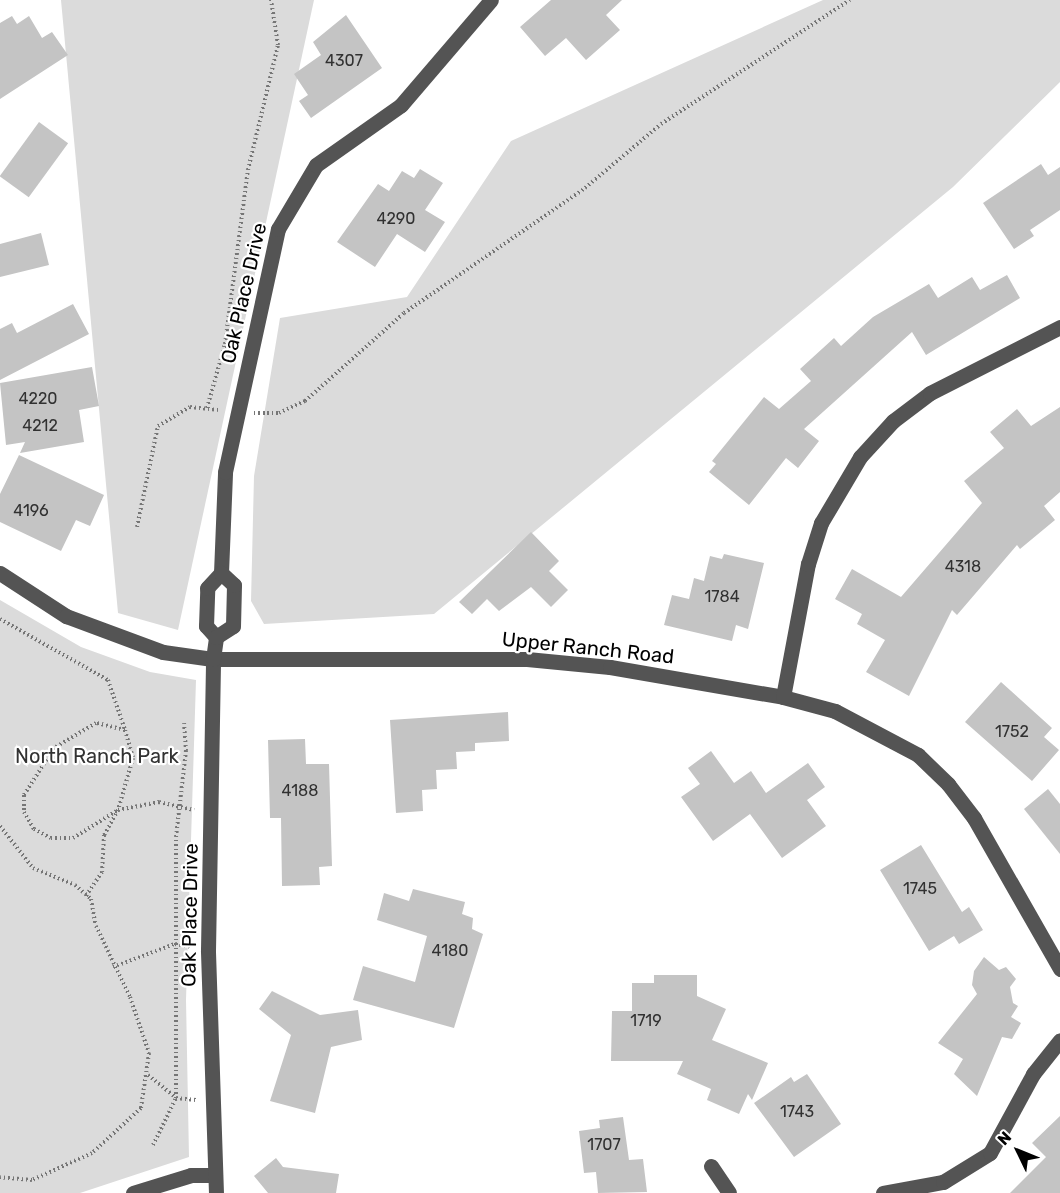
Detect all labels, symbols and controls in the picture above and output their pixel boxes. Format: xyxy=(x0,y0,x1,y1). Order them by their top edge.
house number: 4307 xyxy=(325,51,363,71)
house number: 4290 xyxy=(377,209,415,229)
street label: Oak Place Drive xyxy=(216,220,272,366)
house number: 4220 xyxy=(19,389,57,409)
house number: 4212 xyxy=(22,416,58,436)
house number: 4196 xyxy=(13,501,49,521)
house number: 4318 xyxy=(945,557,981,577)
house number: 1784 xyxy=(704,587,740,607)
street label: Upper Ranch Road xyxy=(501,627,675,669)
house number: 1752 xyxy=(995,722,1029,742)
park label: North Ranch Park xyxy=(15,744,179,768)
house number: 4188 xyxy=(282,781,318,801)
street label: Oak Place Drive xyxy=(177,843,203,987)
house number: 1745 xyxy=(903,879,937,899)
house number: 4180 xyxy=(432,941,468,961)
house number: 1719 xyxy=(630,1011,662,1031)
house number: 1743 xyxy=(780,1102,814,1122)
north arrow xyxy=(988,1121,1048,1181)
text: N xyxy=(994,1128,1015,1149)
house number: 1707 xyxy=(587,1135,621,1155)

